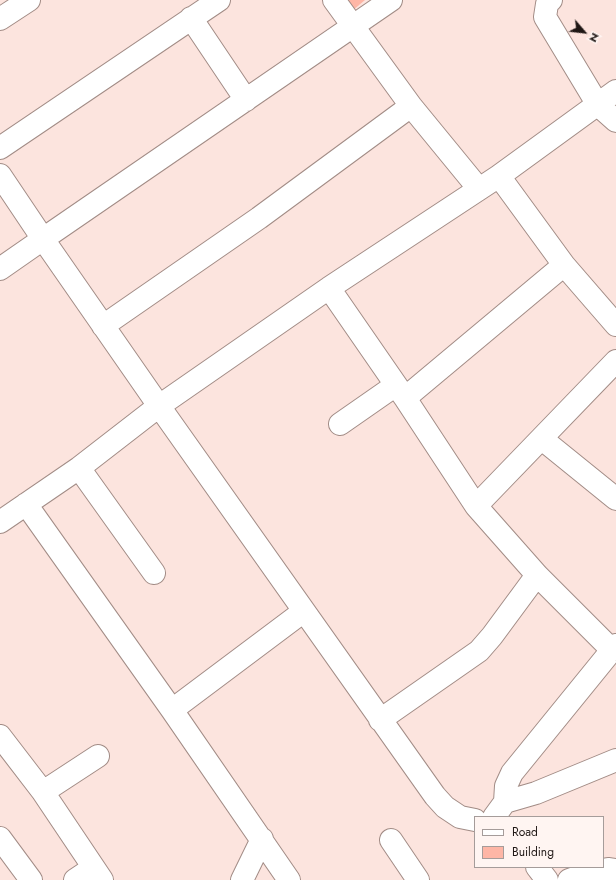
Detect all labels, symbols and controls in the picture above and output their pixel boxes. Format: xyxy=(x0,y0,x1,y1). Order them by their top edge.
north arrow xyxy=(564,12,604,52)
text: N xyxy=(585,30,604,45)
legend xyxy=(474,816,604,868)
text: Road xyxy=(512,823,538,841)
text: Building xyxy=(512,843,554,861)

